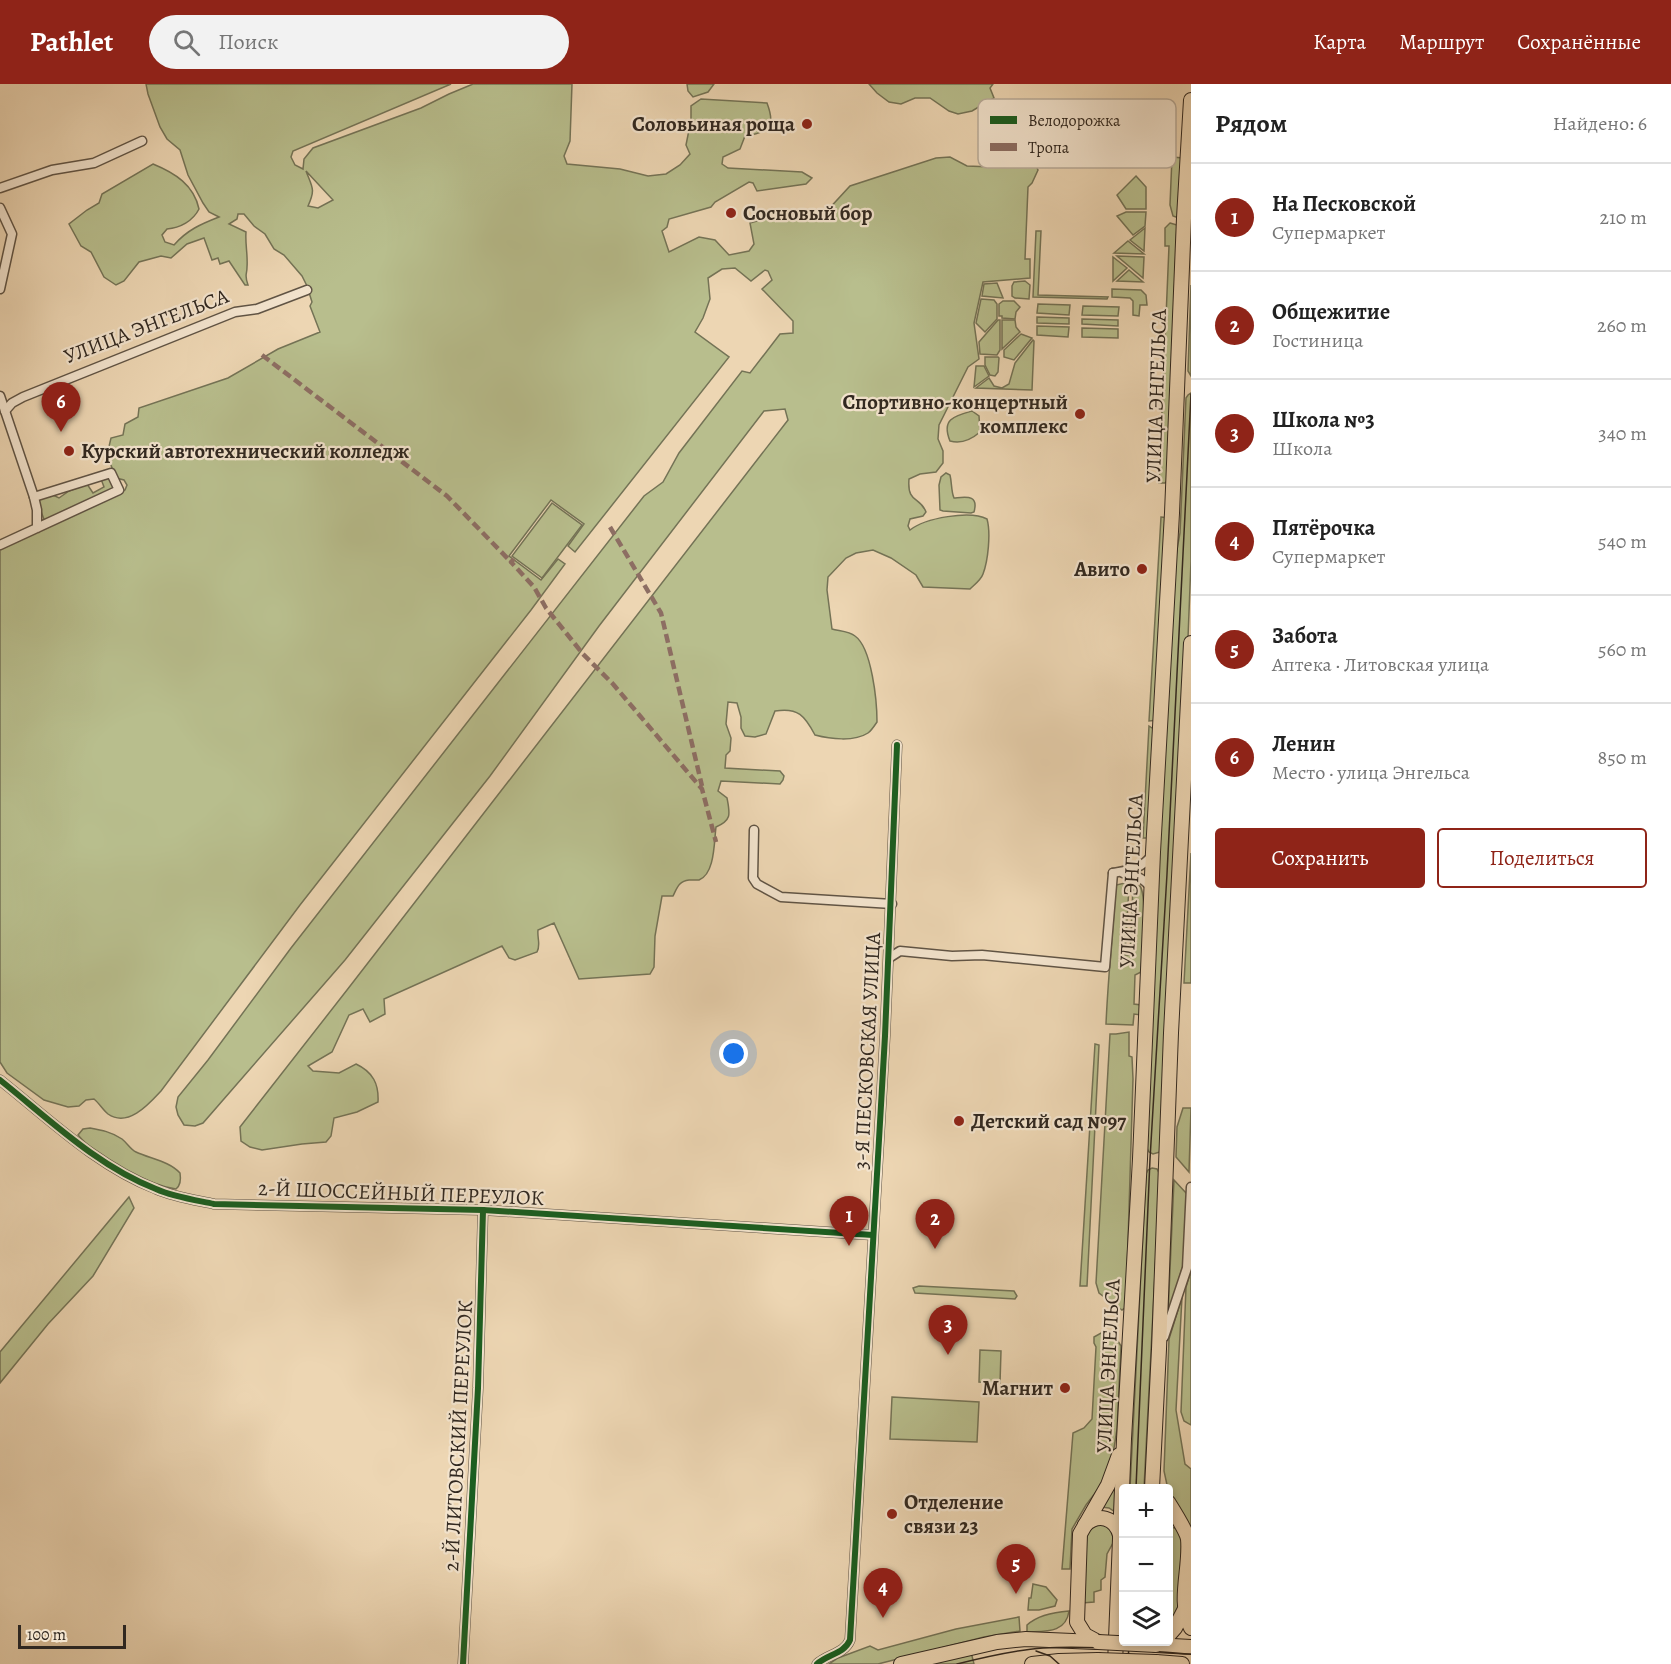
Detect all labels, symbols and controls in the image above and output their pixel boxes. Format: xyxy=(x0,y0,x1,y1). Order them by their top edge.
search box xyxy=(149,15,569,69)
text: Pathlet xyxy=(30,23,113,61)
icon: search xyxy=(170,26,203,59)
text: Поиск xyxy=(218,27,278,57)
text: Карта xyxy=(1313,28,1366,56)
text: Маршрут xyxy=(1399,28,1484,56)
text: Сохранённые xyxy=(1517,28,1641,56)
legend xyxy=(978,99,1176,168)
text: Рядом xyxy=(1215,106,1287,141)
place label: Соловьиная роща xyxy=(632,110,795,138)
text: Велодорожка xyxy=(1028,110,1121,132)
text: Найдено: 6 xyxy=(1553,110,1647,137)
marker: Соловьиная роща xyxy=(800,117,814,131)
text: Тропа xyxy=(1028,137,1070,159)
text: На Песковской xyxy=(1272,189,1416,219)
place label: Сосновый бор xyxy=(743,199,872,227)
text: 1 xyxy=(1231,204,1238,231)
text: 210 m xyxy=(1599,204,1647,231)
marker: Сосновый бор xyxy=(724,206,738,220)
text: Супермаркет xyxy=(1272,219,1386,246)
street label: УЛИЦА ЭНГЕЛЬСА xyxy=(60,281,233,370)
text: Общежитие xyxy=(1272,297,1390,327)
street label: УЛИЦА ЭНГЕЛЬСА xyxy=(1139,308,1173,484)
text: 2 xyxy=(1230,312,1239,339)
text: 260 m xyxy=(1597,312,1647,339)
text: Гостиница xyxy=(1272,327,1364,354)
pin: 6 xyxy=(42,382,80,432)
place label: Спортивно-концертный комплекс xyxy=(842,388,1068,440)
text: Школа №3 xyxy=(1272,405,1375,435)
marker: Спортивно-концертный комплекс xyxy=(1073,407,1087,421)
text: 3 xyxy=(1230,420,1239,447)
text: 340 m xyxy=(1598,420,1647,447)
text: Школа xyxy=(1272,435,1332,462)
place label: Курский автотехнический колледж xyxy=(81,437,409,465)
marker: Курский автотехнический колледж xyxy=(62,444,76,458)
text: Пятёрочка xyxy=(1272,513,1375,543)
text: 4 xyxy=(1230,528,1239,555)
text: 540 m xyxy=(1598,528,1647,555)
text: Супермаркет xyxy=(1272,543,1386,570)
place label: Авито xyxy=(1073,555,1130,583)
marker: Авито xyxy=(1135,562,1149,576)
text: Забота xyxy=(1272,621,1338,651)
text: 5 xyxy=(1230,636,1239,663)
text: 560 m xyxy=(1598,636,1647,663)
text: Аптека · Литовская улица xyxy=(1272,651,1489,678)
text: Ленин xyxy=(1272,729,1335,759)
text: 6 xyxy=(1230,744,1239,771)
text: 850 m xyxy=(1597,744,1647,771)
text: Место · улица Энгельса xyxy=(1272,759,1470,786)
street label: УЛИЦА ЭНГЕЛЬСА xyxy=(1112,792,1150,969)
button: Сохранить xyxy=(1215,828,1425,888)
button: Поделиться xyxy=(1437,828,1647,888)
street label: 3-Я ПЕСКОВСКАЯ УЛИЦА xyxy=(847,931,887,1170)
your location xyxy=(719,1039,748,1068)
place label: Детский сад №97 xyxy=(971,1107,1126,1135)
marker: Детский сад №97 xyxy=(952,1114,966,1128)
street label: 2-Й ШОССЕЙНЫЙ ПЕРЕУЛОК xyxy=(258,1174,545,1212)
pin: 1 xyxy=(830,1196,868,1246)
pin: 2 xyxy=(916,1200,954,1249)
street label: УЛИЦА ЭНГЕЛЬСА xyxy=(1089,1277,1127,1454)
street label: 2-Й ЛИТОВСКИЙ ПЕРЕУЛОК xyxy=(437,1299,479,1572)
pin: 3 xyxy=(928,1306,968,1355)
place label: Магнит xyxy=(982,1374,1053,1402)
marker: Магнит xyxy=(1058,1381,1072,1395)
map controls xyxy=(1119,1484,1173,1646)
button: + xyxy=(1119,1484,1173,1538)
place label: Отделение связи 23 xyxy=(904,1488,1004,1540)
marker: Отделение связи 23 xyxy=(885,1507,899,1521)
button: − xyxy=(1119,1538,1173,1592)
pin: 5 xyxy=(996,1544,1036,1594)
pin: 4 xyxy=(864,1568,902,1618)
button: layers xyxy=(1119,1592,1173,1646)
scale bar xyxy=(18,1622,126,1650)
text: 100 m xyxy=(27,1624,66,1646)

